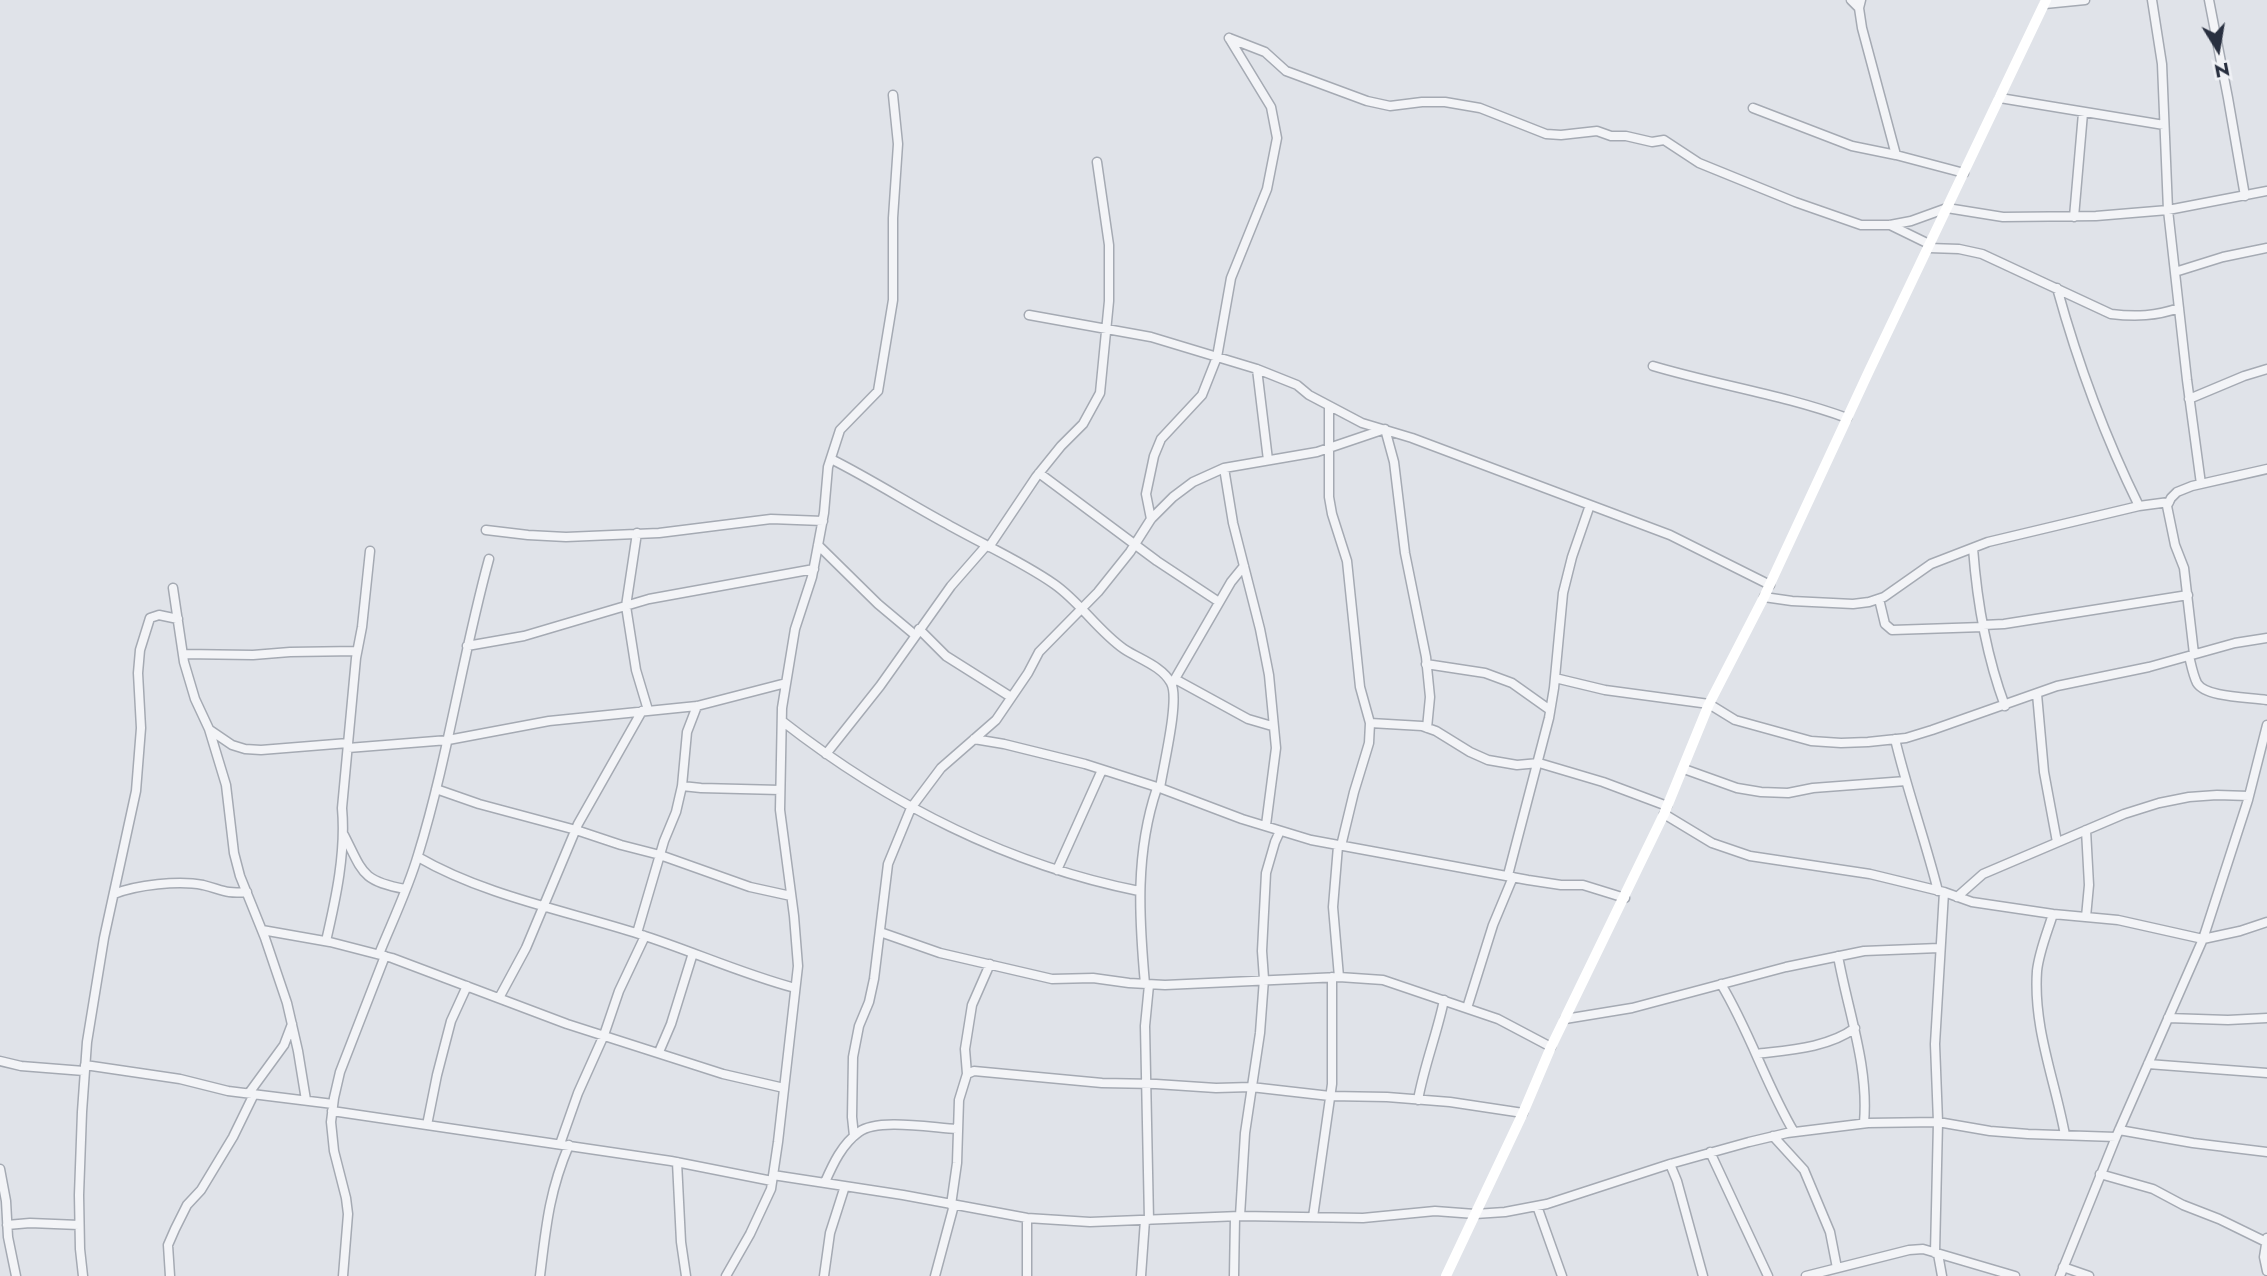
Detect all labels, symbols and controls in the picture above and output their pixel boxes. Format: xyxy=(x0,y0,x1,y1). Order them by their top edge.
north arrow xyxy=(2183,14,2253,84)
text: N xyxy=(2212,55,2232,85)

